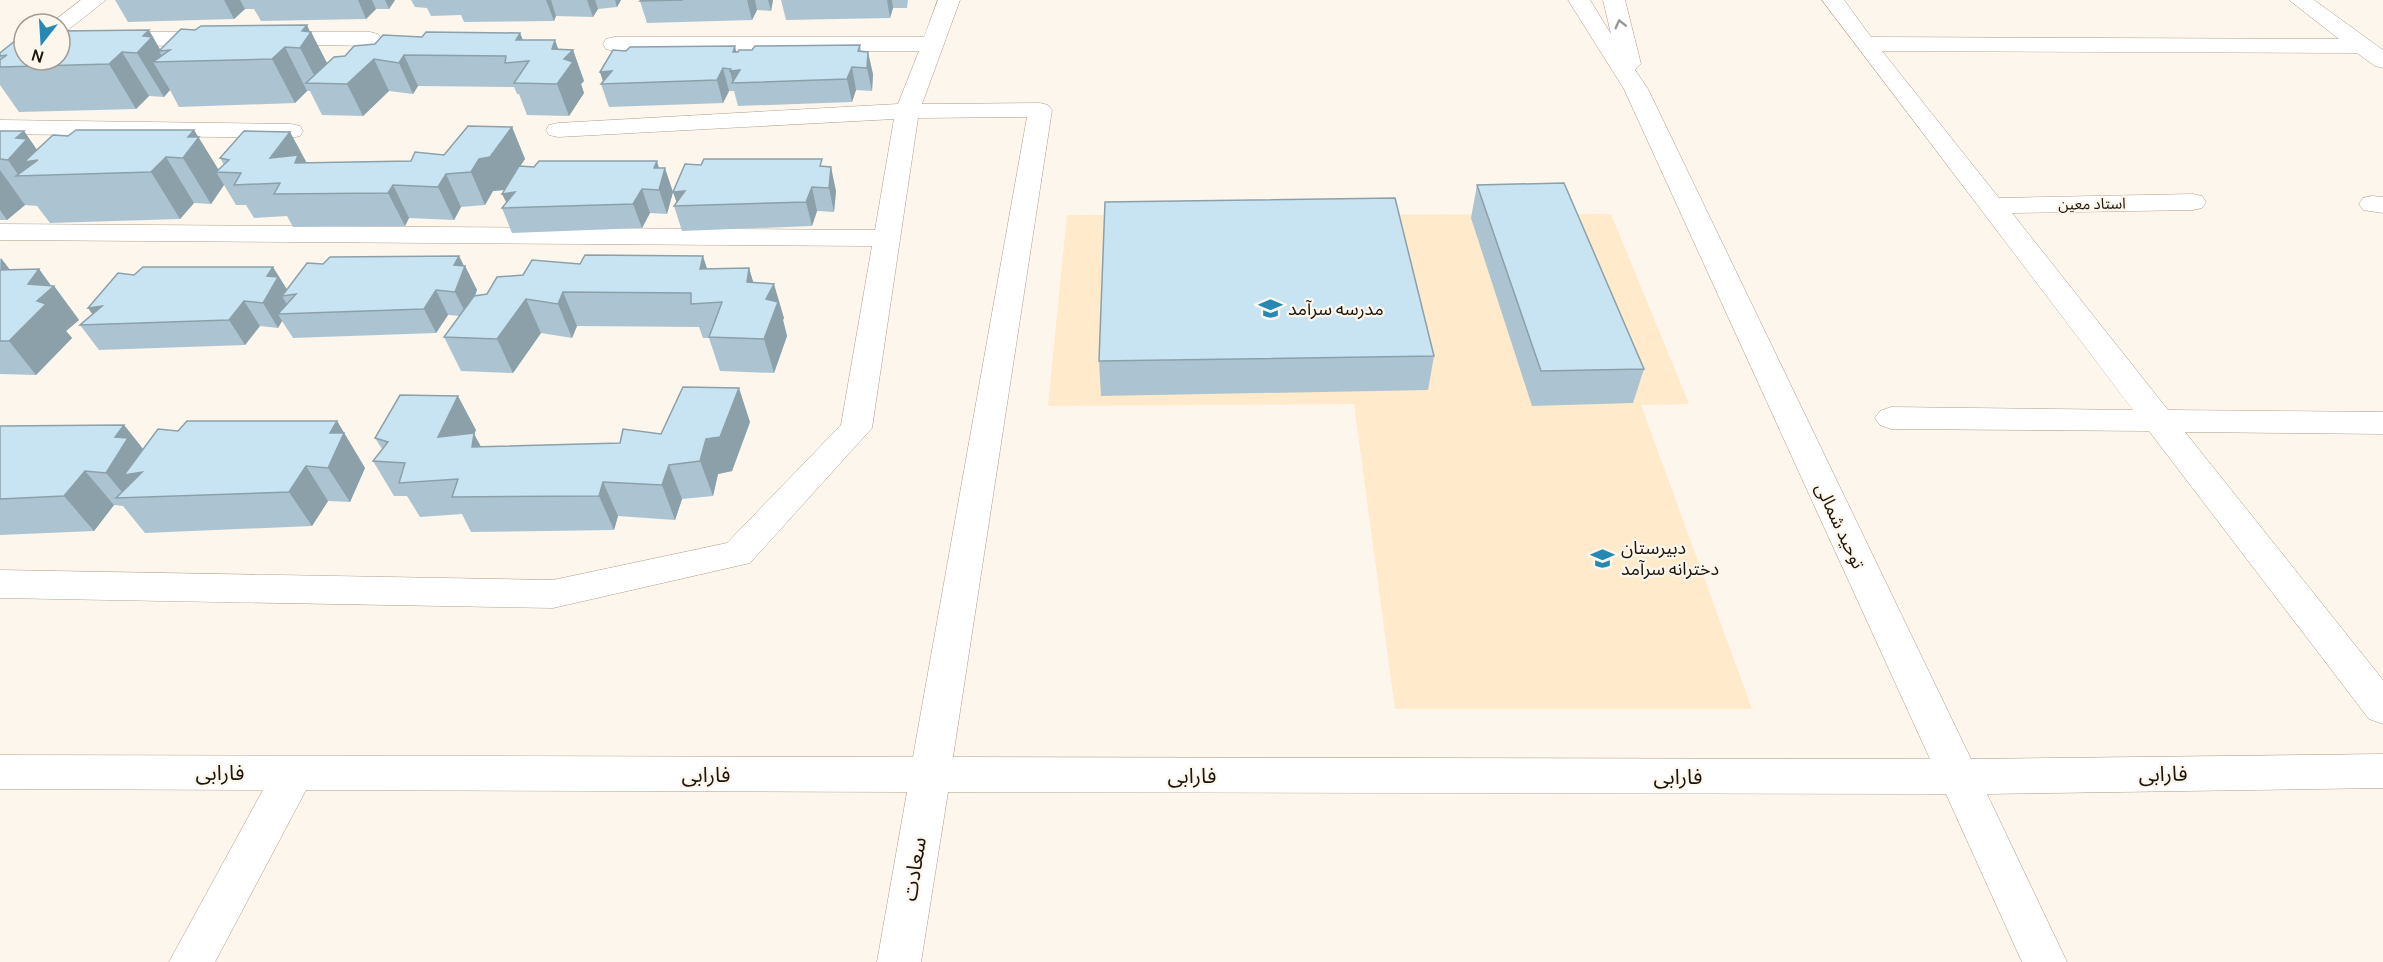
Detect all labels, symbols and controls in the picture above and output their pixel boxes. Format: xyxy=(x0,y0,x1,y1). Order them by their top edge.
north arrow xyxy=(12,12,72,72)
one-way arrow xyxy=(1615,19,1628,29)
text: N xyxy=(29,44,46,69)
street label: استاد معين xyxy=(2058,192,2126,215)
school or university icon: مدرسه سرآمد xyxy=(1257,296,1283,322)
place label: مدرسه سرآمد xyxy=(1288,296,1384,320)
street label: توحید شمالی xyxy=(1811,479,1871,572)
place label: دبیرستان دخترانه سرآمد xyxy=(1621,535,1719,580)
school or university icon: دبیرستان دخترانه سرآمد xyxy=(1590,545,1616,571)
street label: فارابی xyxy=(196,758,244,786)
street label: فارابی xyxy=(2138,759,2188,787)
street label: فارابی xyxy=(682,760,730,788)
street label: فارابی xyxy=(1168,761,1216,789)
street label: فارابی xyxy=(1654,762,1702,790)
street label: سعادت xyxy=(894,835,932,903)

